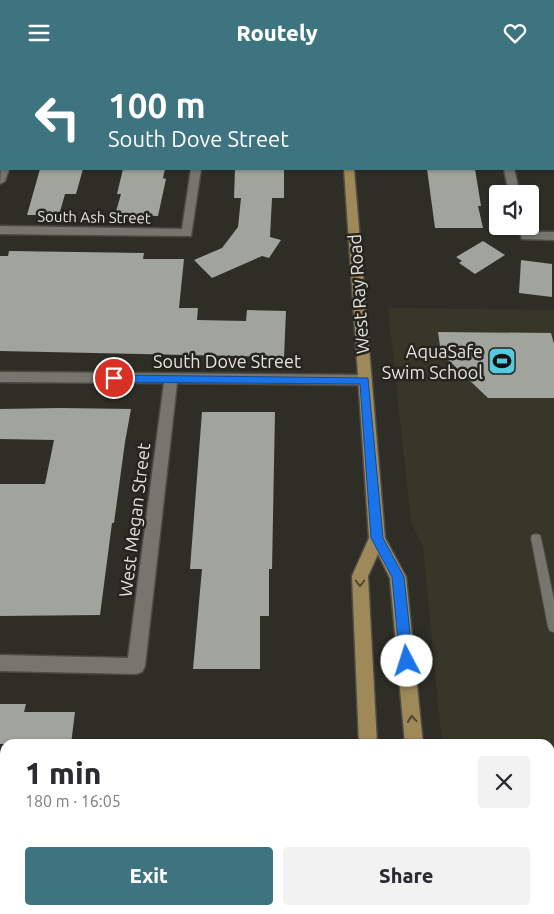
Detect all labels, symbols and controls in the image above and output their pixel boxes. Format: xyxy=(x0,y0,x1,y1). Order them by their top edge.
icon: menu xyxy=(25,19,53,47)
icon: heart xyxy=(501,19,529,47)
text: Routely xyxy=(236,20,318,45)
icon: left xyxy=(25,85,90,150)
text: 100 m xyxy=(108,85,206,125)
text: South Dove Street xyxy=(108,126,289,151)
map controls xyxy=(489,185,539,235)
button: sound xyxy=(489,185,539,235)
street label: South Ash Street xyxy=(37,208,151,226)
street label: West Ray Road xyxy=(344,233,372,355)
place label: AquaSafe Swim School xyxy=(382,341,483,382)
sports icon: AquaSafe Swim School xyxy=(487,346,517,376)
street label: South Dove Street xyxy=(153,351,301,371)
pin xyxy=(93,357,135,399)
icon: arrive xyxy=(100,364,128,392)
street label: West Megan Street xyxy=(115,442,153,598)
one-way arrow xyxy=(355,580,366,588)
position arrow xyxy=(380,634,432,686)
one-way arrow xyxy=(407,715,418,723)
text: 1 min xyxy=(25,756,101,790)
button: close xyxy=(478,756,530,808)
text: 180 m · 16:05 xyxy=(25,792,121,810)
button: Exit xyxy=(25,847,273,905)
button: Share xyxy=(283,847,530,905)

